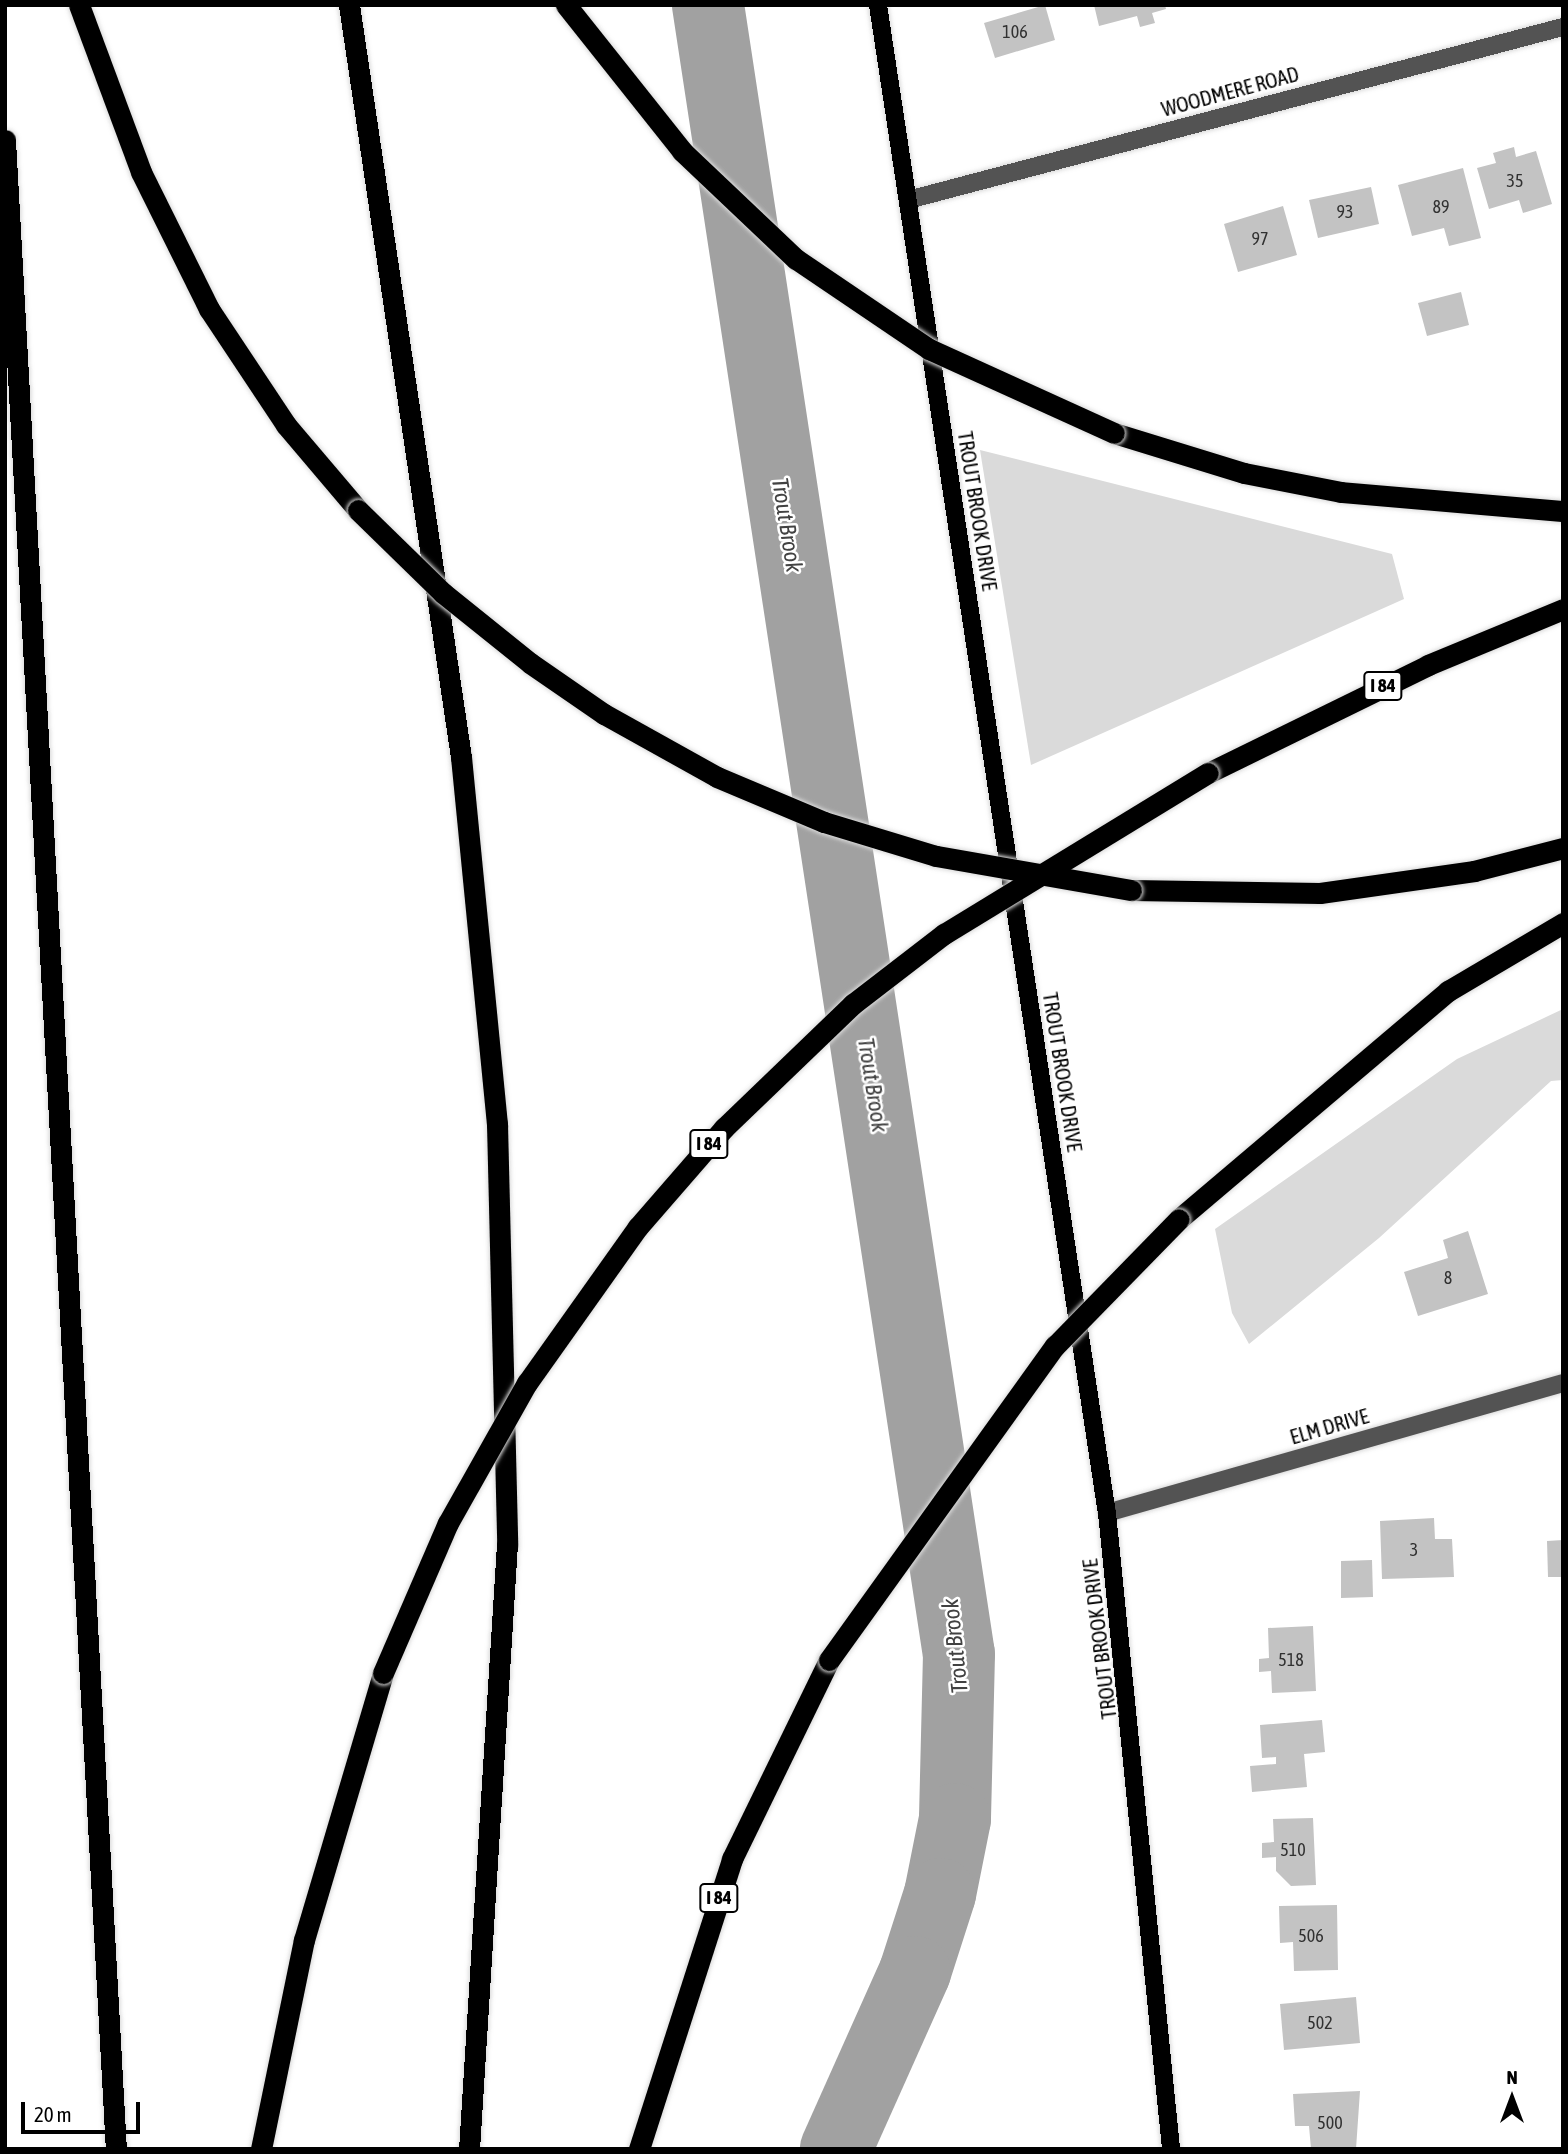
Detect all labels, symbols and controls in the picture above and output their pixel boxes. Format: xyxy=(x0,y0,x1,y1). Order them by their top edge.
house number: 106 xyxy=(1002,21,1028,43)
street label: WOODMERE ROAD xyxy=(1159,61,1301,121)
house number: 35 xyxy=(1507,170,1523,192)
house number: 89 xyxy=(1433,196,1449,218)
house number: 93 xyxy=(1337,201,1353,223)
house number: 97 xyxy=(1252,228,1268,250)
street label: TROUT BROOK DRIVE xyxy=(953,429,1003,593)
water label: Trout Brook xyxy=(766,476,808,574)
road number: I 84 xyxy=(1362,670,1404,702)
street label: TROUT BROOK DRIVE xyxy=(1038,990,1088,1154)
water label: Trout Brook xyxy=(852,1036,894,1134)
road number: I 84 xyxy=(688,1128,730,1160)
house number: 8 xyxy=(1444,1267,1452,1289)
street label: ELM DRIVE xyxy=(1287,1403,1371,1449)
house number: 3 xyxy=(1410,1539,1418,1561)
street label: TROUT BROOK DRIVE xyxy=(1077,1558,1121,1720)
water label: Trout Brook xyxy=(936,1597,974,1695)
house number: 518 xyxy=(1278,1649,1304,1671)
house number: 510 xyxy=(1280,1839,1306,1861)
road number: I 84 xyxy=(698,1882,740,1914)
house number: 506 xyxy=(1298,1925,1324,1947)
house number: 502 xyxy=(1307,2012,1333,2034)
north arrow xyxy=(1477,2063,1547,2133)
text: N xyxy=(1506,2066,1518,2088)
scale bar xyxy=(24,2088,144,2132)
text: 20 m xyxy=(34,2102,72,2126)
house number: 500 xyxy=(1317,2112,1343,2134)

